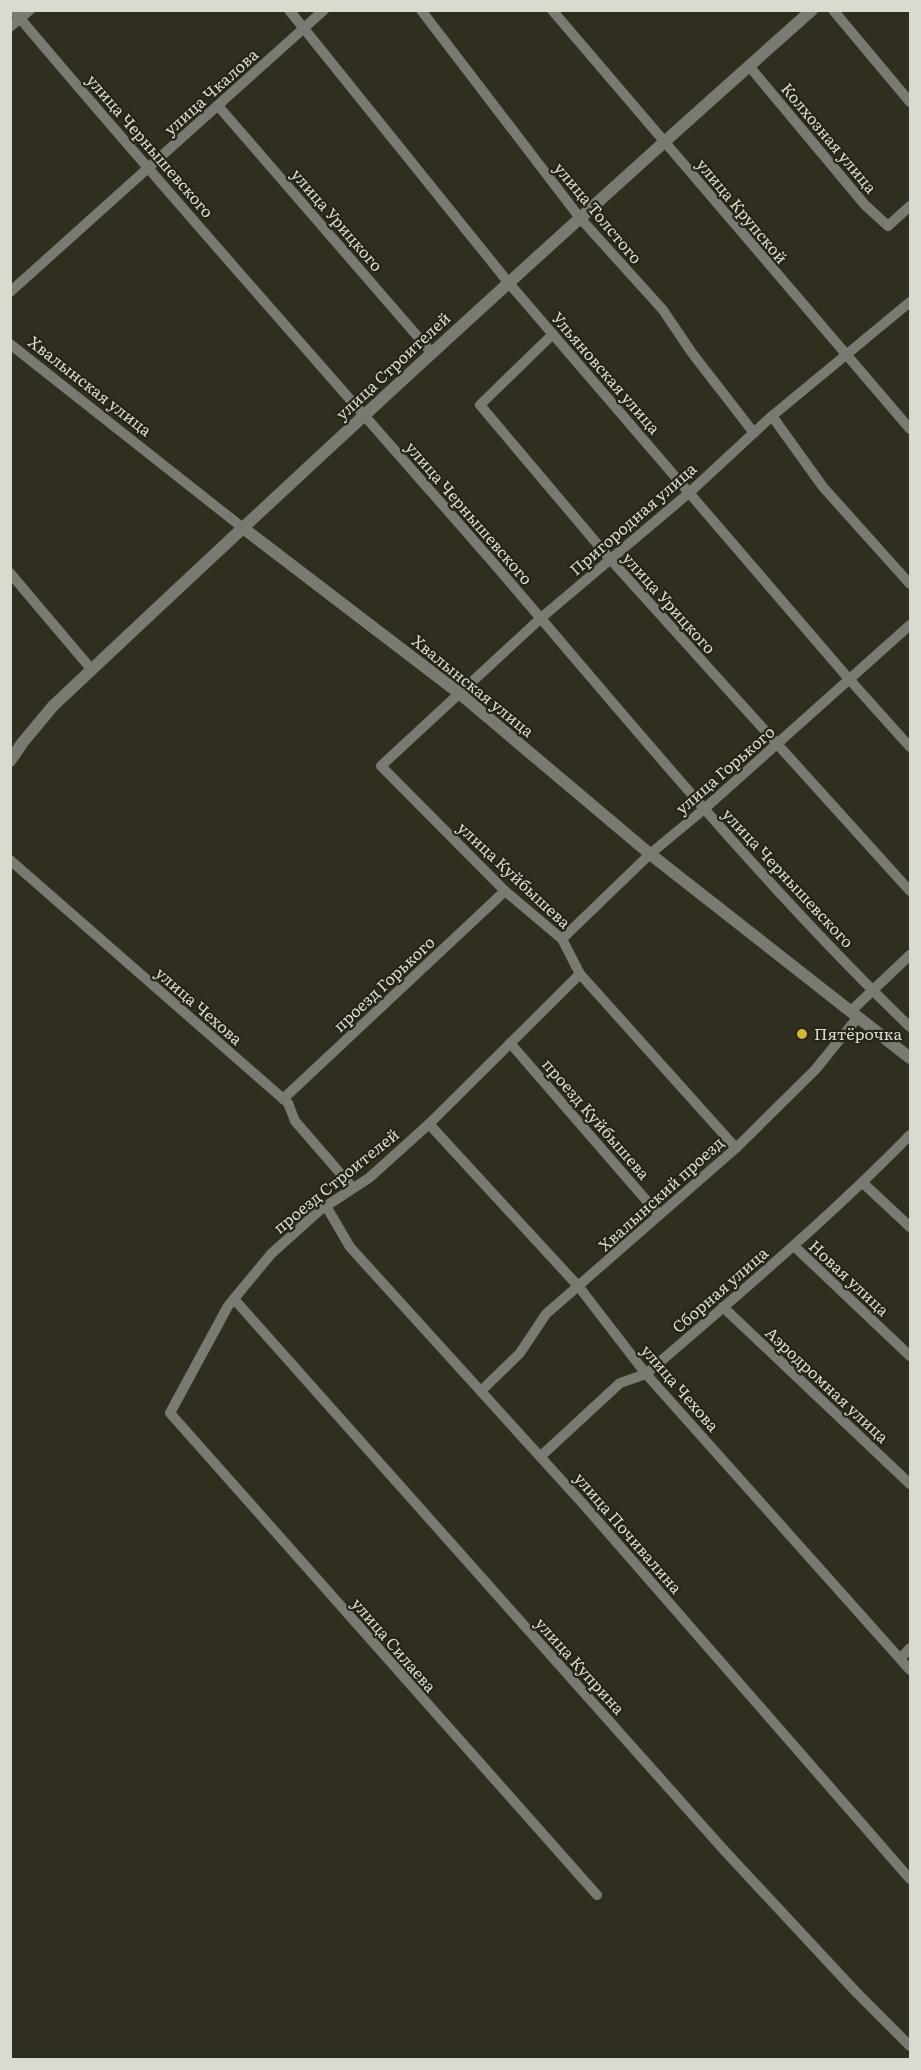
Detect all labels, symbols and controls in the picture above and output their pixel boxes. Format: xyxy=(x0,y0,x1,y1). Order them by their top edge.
street label: улица Чкалова xyxy=(158,42,263,140)
street label: улица Чернышевского xyxy=(82,68,220,222)
street label: Колхозная улица xyxy=(776,77,884,198)
street label: улица Крупской xyxy=(691,152,794,268)
street label: улица Толстого xyxy=(549,156,648,268)
street label: улица Урицкого xyxy=(286,163,389,276)
street label: улица Строителей xyxy=(330,306,455,425)
street label: Ульяновская улица xyxy=(547,306,667,439)
street label: Хвалынская улица xyxy=(24,329,158,441)
street label: улица Чернышевского xyxy=(401,435,539,589)
street label: Пригородная улица xyxy=(564,456,701,580)
street label: улица Урицкого xyxy=(617,546,722,659)
street label: Хвалынская улица xyxy=(407,628,540,742)
street label: улица Горького xyxy=(669,719,779,819)
street label: улица Чернышевского xyxy=(717,802,860,953)
street label: улица Куйбышева xyxy=(453,815,577,934)
street label: проезд Горького xyxy=(327,930,440,1037)
street label: улица Чехова xyxy=(151,961,249,1050)
place label: Пятёрочка xyxy=(814,1021,902,1045)
marker: Пятёрочка xyxy=(795,1027,809,1041)
street label: проезд Куйбышева xyxy=(537,1052,657,1185)
street label: проезд Строителей xyxy=(267,1122,404,1239)
street label: Хвалынский проезд xyxy=(592,1130,728,1256)
street label: Новая улица xyxy=(804,1234,896,1321)
street label: Сборная улица xyxy=(666,1240,773,1338)
street label: Аэродромная улица xyxy=(760,1320,895,1448)
street label: улица Чехова xyxy=(636,1338,726,1437)
street label: улица Почивалина xyxy=(569,1466,689,1599)
street label: улица Силаева xyxy=(347,1592,443,1697)
street label: улица Куприна xyxy=(530,1611,631,1720)

